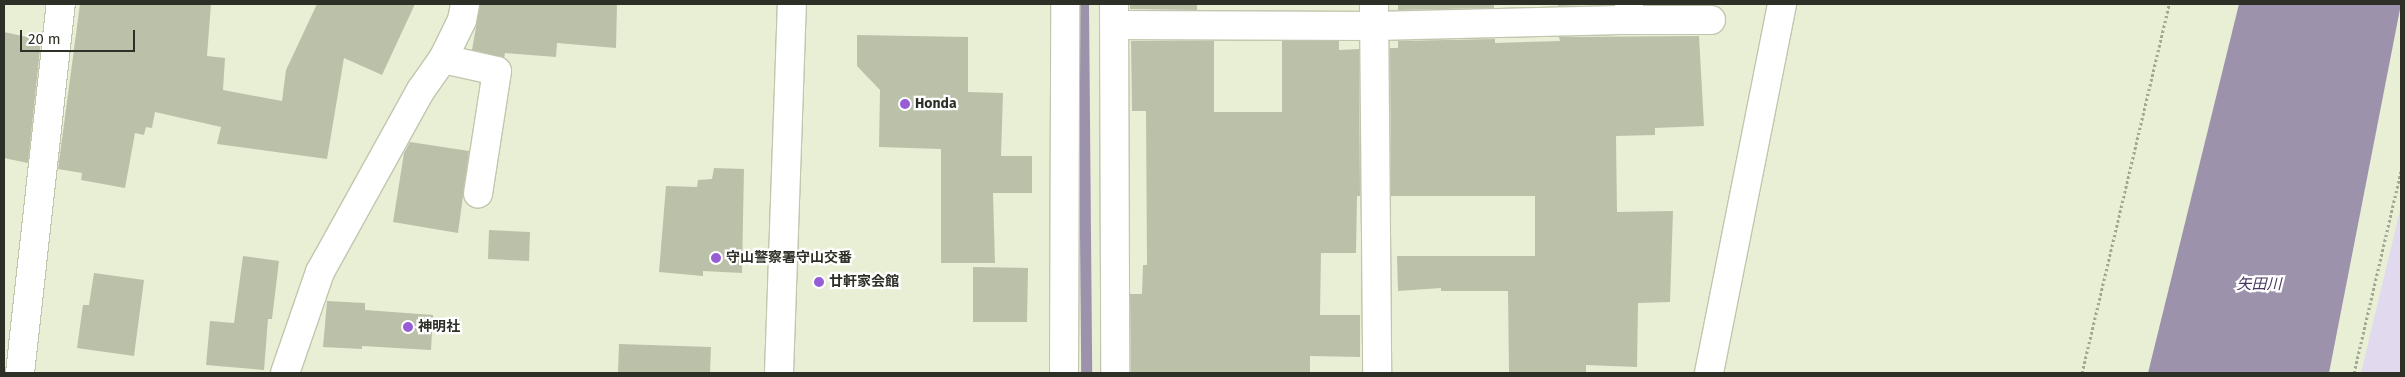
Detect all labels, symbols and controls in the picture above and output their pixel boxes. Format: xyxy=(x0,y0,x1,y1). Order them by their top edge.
scale bar xyxy=(22,20,138,52)
text: 20 m xyxy=(28,30,61,48)
place label: Honda xyxy=(915,96,957,112)
marker: Honda xyxy=(899,98,911,110)
place label: 守山警察署守山交番 xyxy=(726,250,852,266)
marker: 守山警察署守山交番 xyxy=(710,252,722,264)
place label: 廿軒家会館 xyxy=(829,274,899,290)
marker: 廿軒家会館 xyxy=(813,276,825,288)
water label: 矢田川 xyxy=(2237,276,2281,294)
place label: 神明社 xyxy=(418,319,460,335)
marker: 神明社 xyxy=(402,321,414,333)

